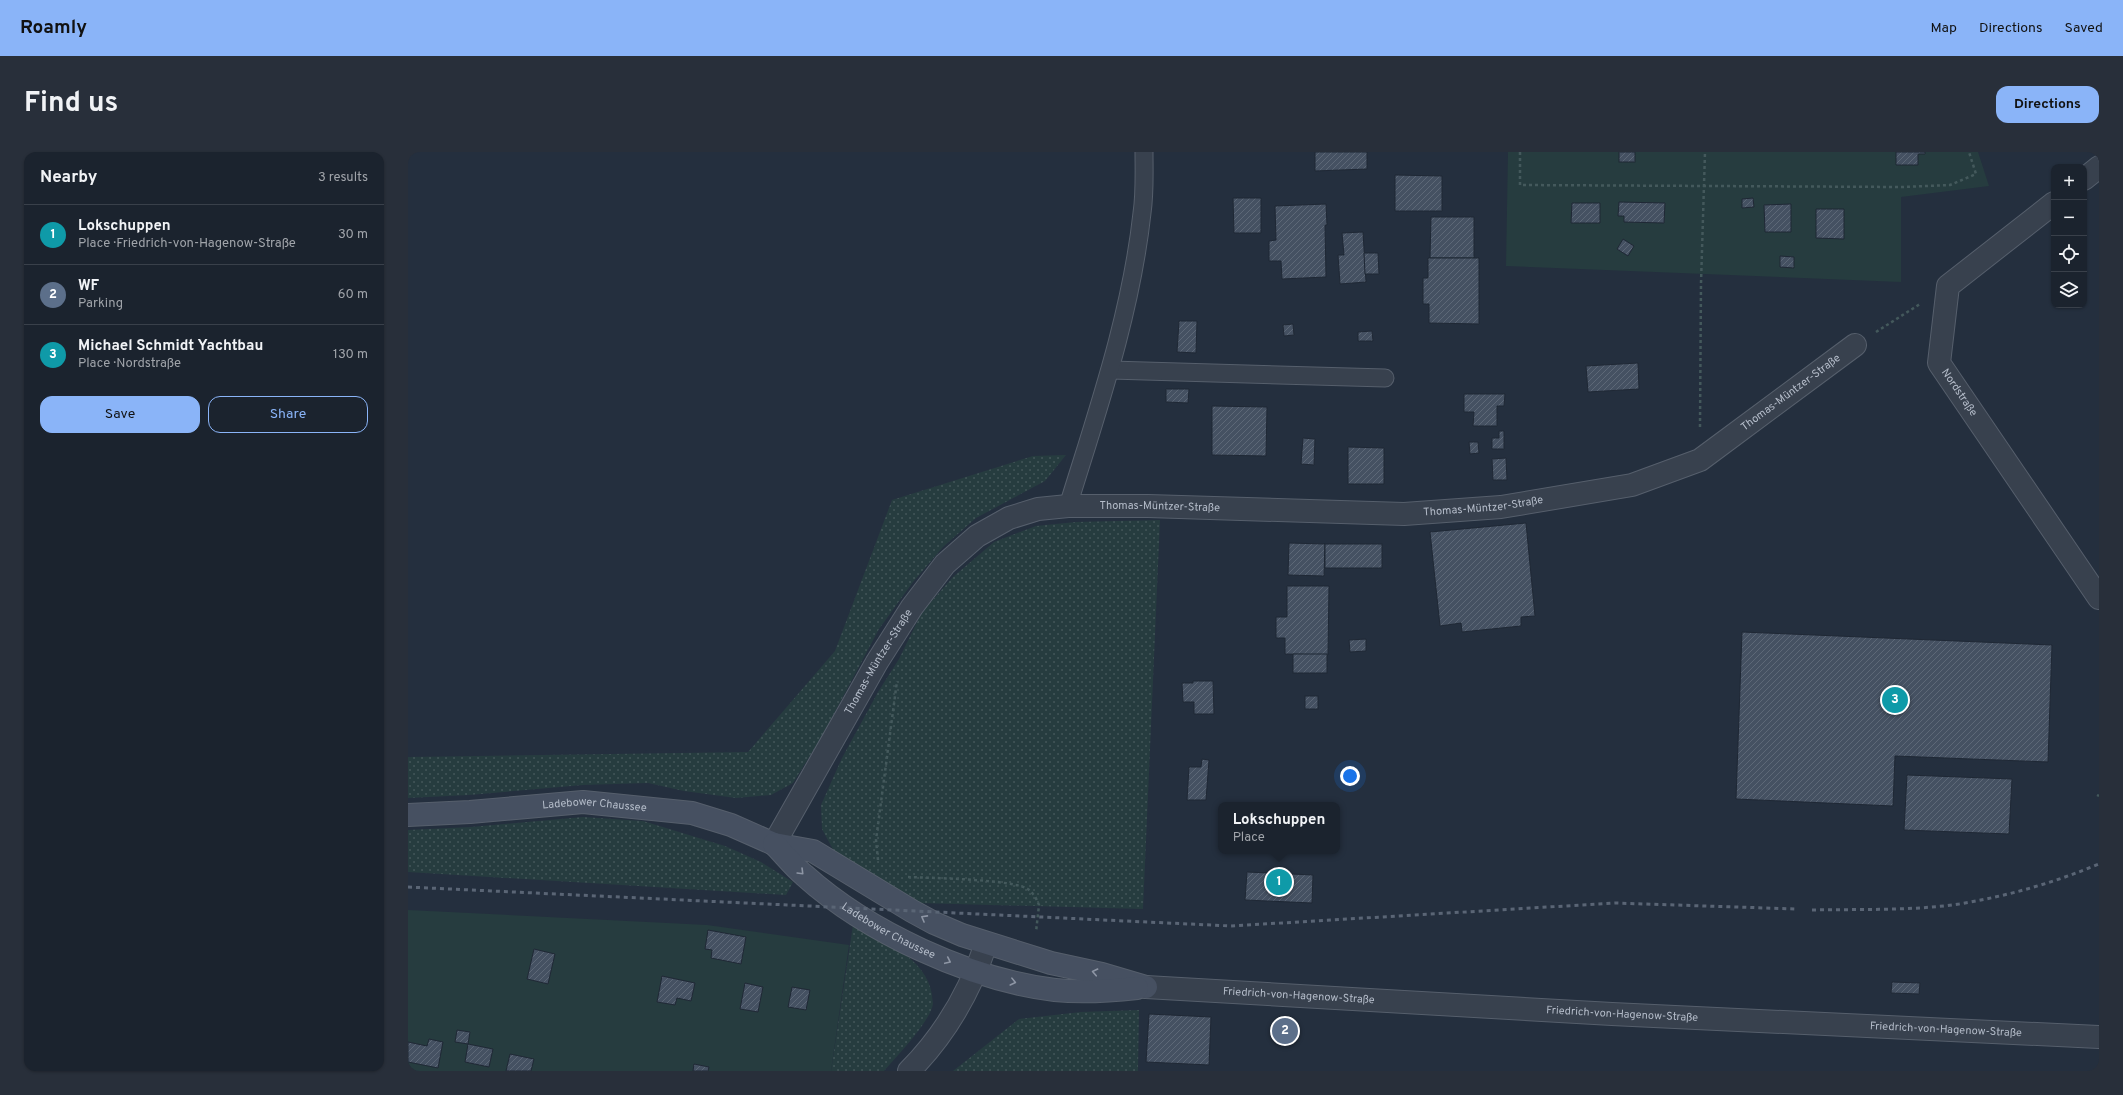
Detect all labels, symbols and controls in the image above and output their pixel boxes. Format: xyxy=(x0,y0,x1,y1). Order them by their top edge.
text: Roamly xyxy=(20,16,87,40)
text: Map xyxy=(1931,20,1957,37)
text: Directions xyxy=(1979,20,2043,37)
text: Saved xyxy=(2065,20,2103,37)
text: Find us xyxy=(24,86,118,122)
button: Directions xyxy=(1996,86,2099,123)
map controls xyxy=(2051,164,2087,308)
button: + xyxy=(2051,164,2087,200)
text: Nearby xyxy=(40,167,97,189)
text: 3 results xyxy=(318,170,368,186)
button: − xyxy=(2051,200,2087,236)
text: Lokschuppen xyxy=(78,217,171,236)
text: 1 xyxy=(50,227,56,243)
text: 30 m xyxy=(338,227,368,243)
text: Place · Friedrich-von-Hagenow-Straße xyxy=(78,236,296,252)
button: locate xyxy=(2051,236,2087,272)
button: layers xyxy=(2051,272,2087,308)
text: WF xyxy=(78,277,99,296)
text: 2 xyxy=(49,287,57,303)
text: 60 m xyxy=(338,287,368,303)
text: Parking xyxy=(78,296,123,312)
text: Michael Schmidt Yachtbau xyxy=(78,337,263,356)
text: 3 xyxy=(49,347,57,363)
text: 130 m xyxy=(333,347,368,363)
street label: Thomas-Müntzer-Straße xyxy=(1738,351,1843,434)
text: Place · Nordstraße xyxy=(78,356,181,372)
street label: Nordstraße xyxy=(1938,366,1980,419)
button: Save xyxy=(40,396,200,433)
button: Share xyxy=(208,396,368,433)
street label: Thomas-Müntzer-Straße xyxy=(1423,493,1544,520)
street label: Thomas-Müntzer-Straße xyxy=(1099,499,1220,515)
street label: Thomas-Müntzer-Straße xyxy=(842,607,916,717)
pin: 3 xyxy=(1882,685,1908,715)
your location xyxy=(1340,766,1360,786)
street label: Ladebower Chaussee xyxy=(542,795,647,815)
popup xyxy=(1218,802,1340,854)
text: Lokschuppen xyxy=(1233,811,1325,830)
text: Place xyxy=(1233,830,1265,846)
one-way arrow xyxy=(796,867,804,875)
pin: 1 xyxy=(1266,867,1292,897)
street label: Ladebower Chaussee xyxy=(839,900,938,962)
one-way arrow xyxy=(921,915,928,923)
one-way arrow xyxy=(943,956,951,964)
one-way arrow xyxy=(1092,969,1099,977)
one-way arrow xyxy=(1009,977,1016,986)
street label: Friedrich-von-Hagenow-Straße xyxy=(1222,984,1375,1007)
street label: Friedrich-von-Hagenow-Straße xyxy=(1546,1003,1699,1025)
pin: 2 xyxy=(1272,1016,1298,1046)
street label: Friedrich-von-Hagenow-Straße xyxy=(1870,1019,2022,1040)

